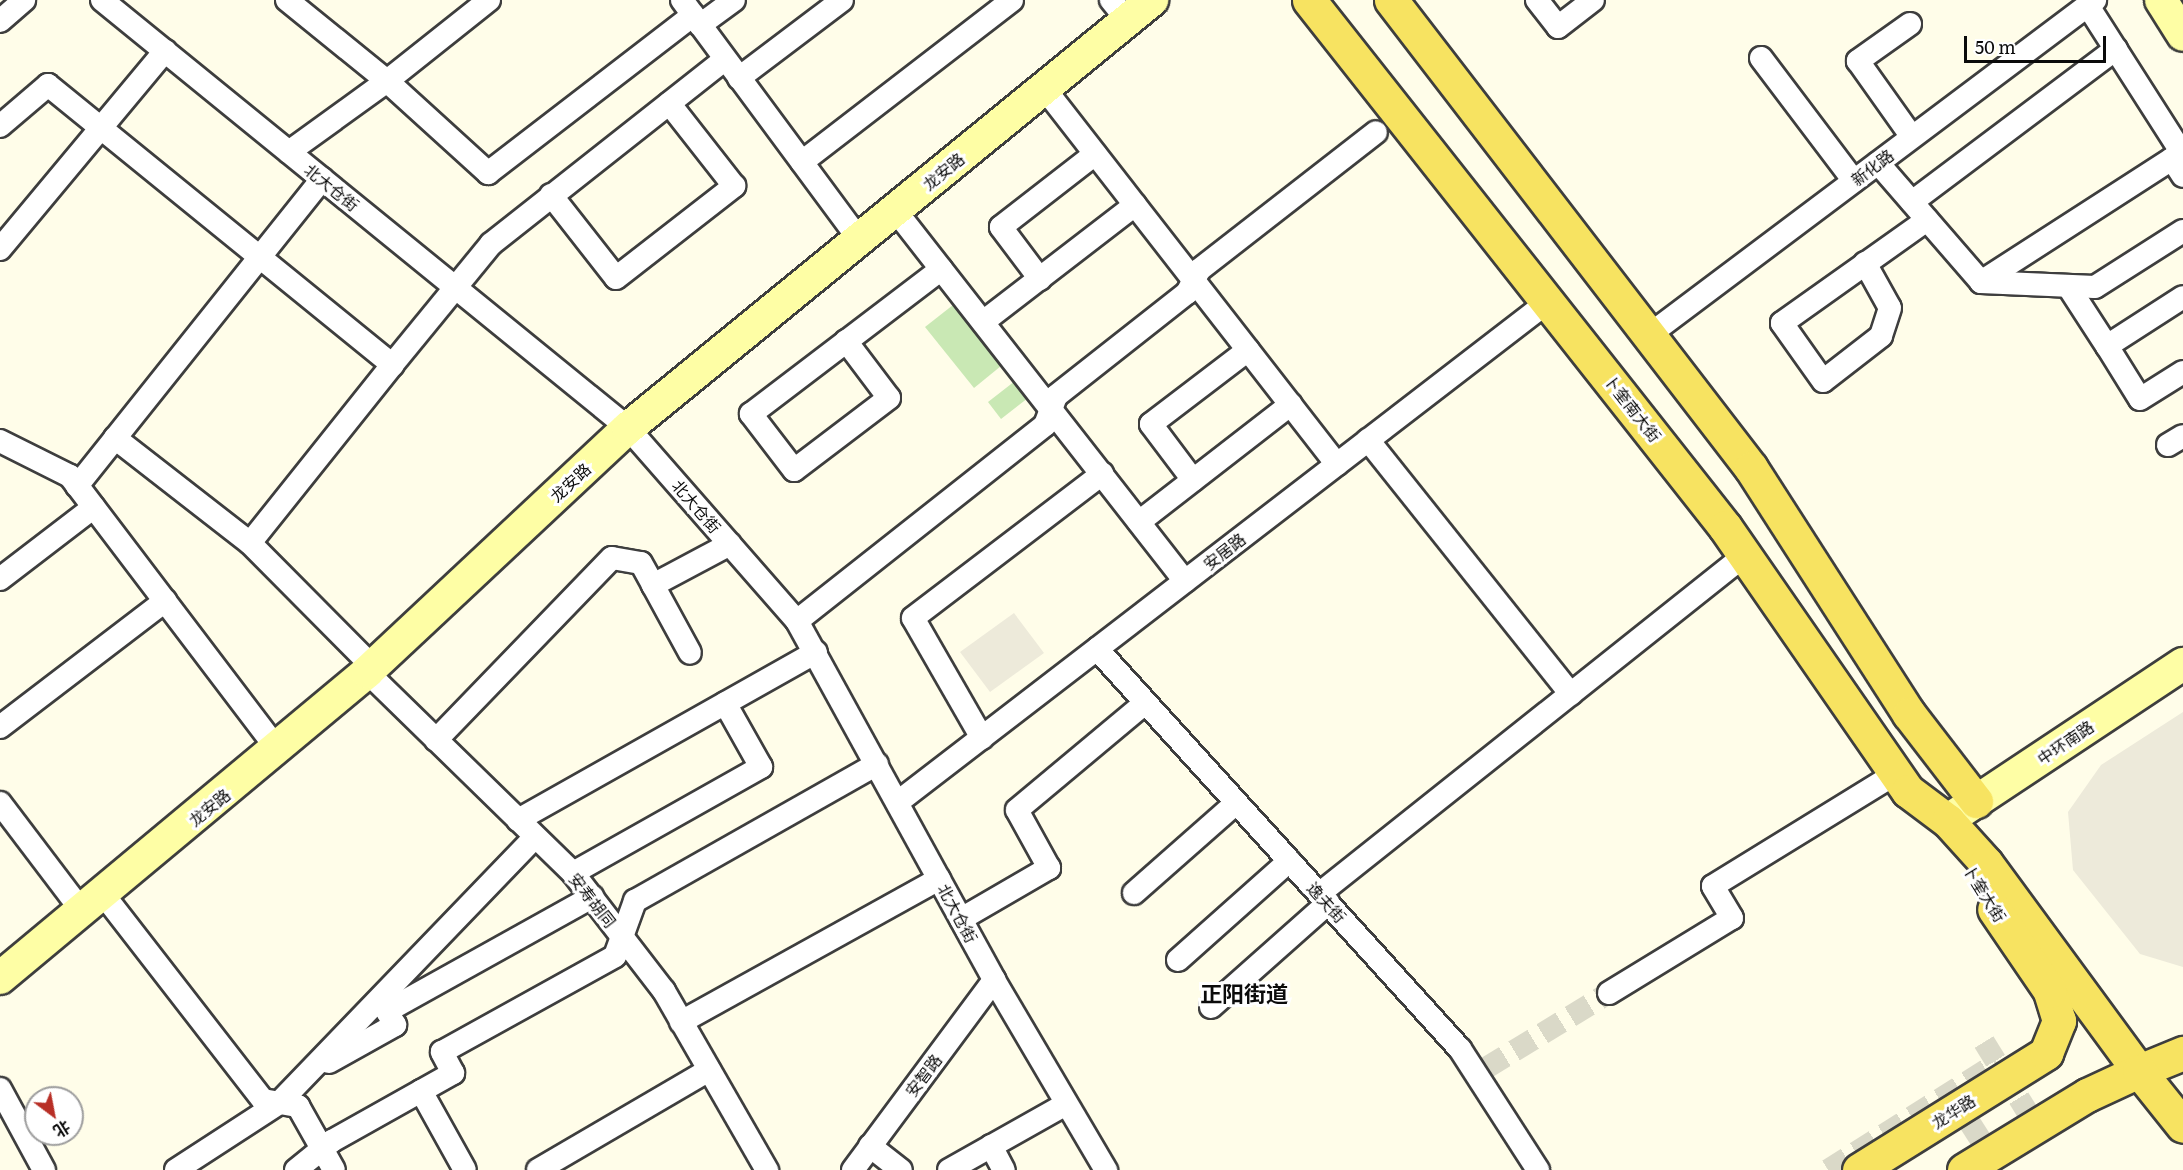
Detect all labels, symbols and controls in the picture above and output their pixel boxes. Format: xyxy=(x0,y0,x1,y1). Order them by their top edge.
scale bar xyxy=(1967,24,2110,62)
text: 50 m xyxy=(1975,33,2016,60)
street label: 新化路 xyxy=(1847,145,1897,189)
street label: 龙安路 xyxy=(918,148,968,194)
street label: 北大仓街 xyxy=(301,159,363,215)
street label: 卜奎南大街 xyxy=(1601,371,1665,445)
street label: 龙安路 xyxy=(546,459,594,505)
street label: 北大仓街 xyxy=(669,476,725,536)
street label: 安居路 xyxy=(1199,529,1249,573)
street label: 中环南路 xyxy=(2033,716,2097,768)
street label: 龙安路 xyxy=(184,784,234,830)
street label: 卜奎大街 xyxy=(1960,861,2010,925)
street label: 安寿胡同 xyxy=(566,869,620,931)
street label: 逸夫街 xyxy=(1304,878,1350,926)
street label: 北大仓街 xyxy=(935,880,981,946)
district label: 正阳街道 xyxy=(1200,980,1288,1006)
street label: 安智路 xyxy=(901,1050,945,1100)
north arrow xyxy=(24,1086,84,1146)
street label: 龙华路 xyxy=(1928,1090,1978,1132)
text: 北 xyxy=(49,1115,76,1144)

